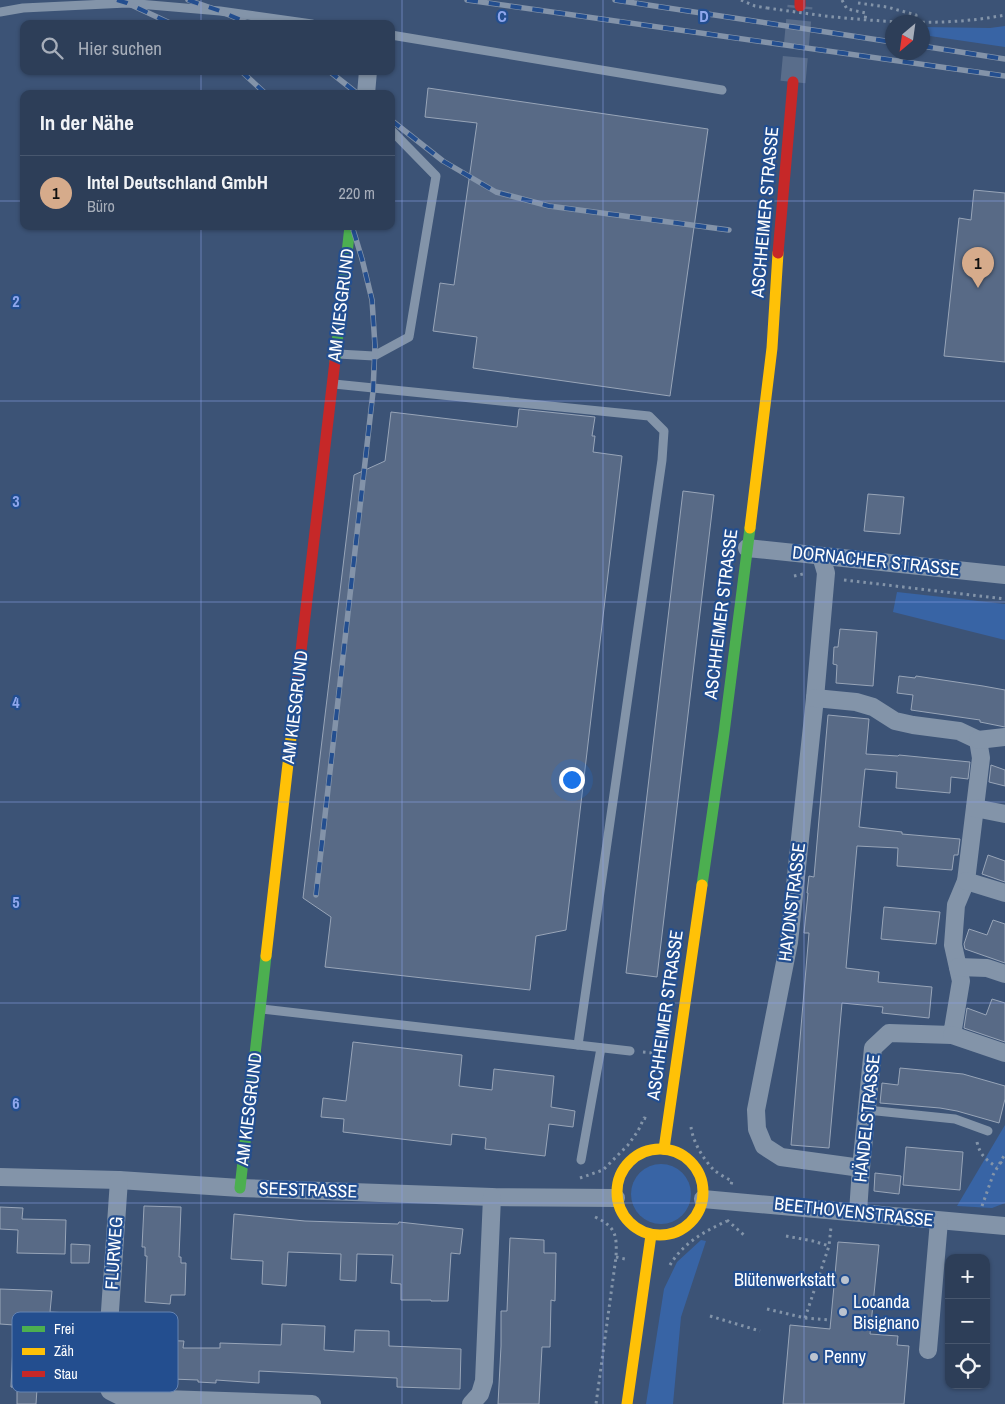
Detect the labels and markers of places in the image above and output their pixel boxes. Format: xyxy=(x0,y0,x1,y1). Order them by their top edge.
pin: 1 xyxy=(962,247,994,288)
place label: Blütenwerkstatt xyxy=(734,1267,835,1292)
marker: Blütenwerkstatt xyxy=(839,1274,851,1286)
place label: Locanda Bisignano xyxy=(853,1289,919,1335)
marker: Locanda Bisignano xyxy=(837,1306,849,1318)
place label: Penny xyxy=(824,1344,866,1369)
marker: Penny xyxy=(808,1351,820,1363)

